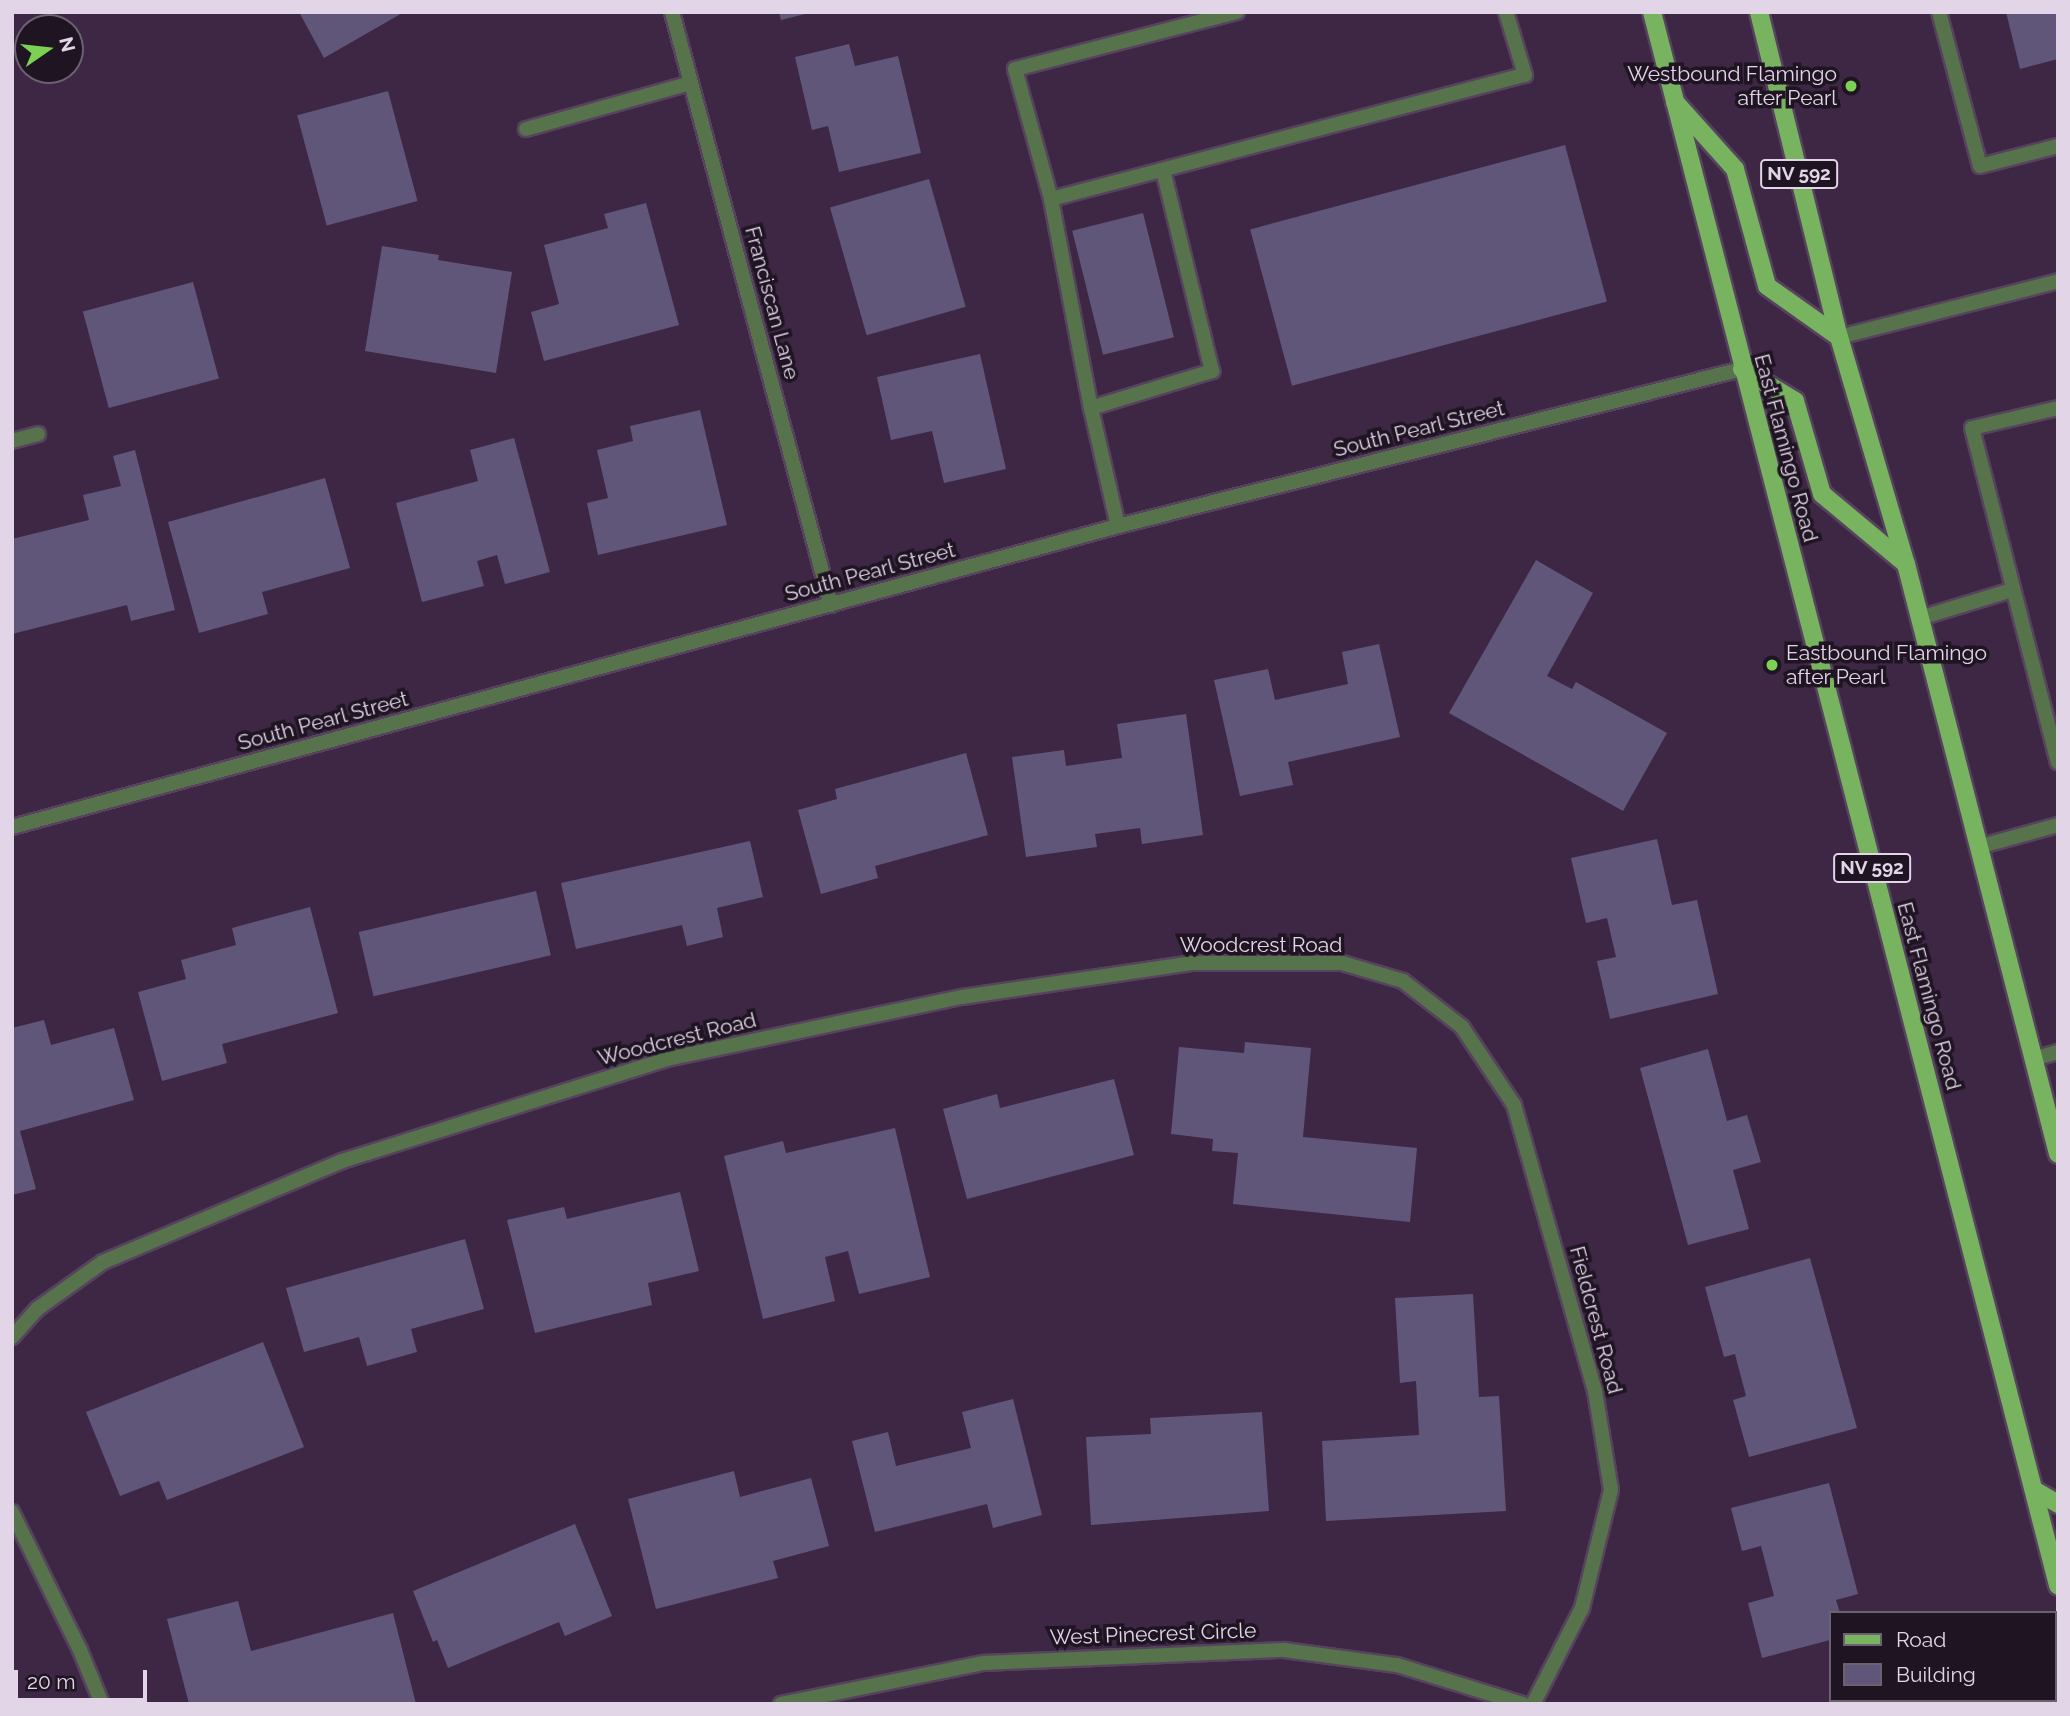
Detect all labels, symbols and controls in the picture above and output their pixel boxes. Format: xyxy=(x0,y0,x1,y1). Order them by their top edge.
north arrow xyxy=(14,14,84,84)
text: N xyxy=(55,35,80,54)
place label: Westbound Flamingo after Pearl xyxy=(1627,61,1837,111)
marker: Westbound Flamingo after Pearl xyxy=(1843,78,1859,94)
road number: NV 592 xyxy=(1759,158,1839,190)
street label: Franciscan Lane xyxy=(739,224,805,382)
street label: East Flamingo Road xyxy=(1749,351,1823,545)
street label: South Pearl Street xyxy=(1331,396,1507,462)
street label: South Pearl Street xyxy=(782,537,958,607)
place label: Eastbound Flamingo after Pearl xyxy=(1786,640,1987,690)
marker: Eastbound Flamingo after Pearl xyxy=(1764,657,1780,673)
street label: South Pearl Street xyxy=(235,686,411,756)
road number: NV 592 xyxy=(1832,852,1912,884)
street label: East Flamingo Road xyxy=(1892,899,1966,1093)
street label: Woodcrest Road xyxy=(1180,932,1342,958)
street label: Woodcrest Road xyxy=(595,1007,759,1071)
street label: Fieldcrest Road xyxy=(1564,1243,1628,1397)
legend xyxy=(1828,1611,2056,1702)
street label: West Pinecrest Circle xyxy=(1049,1618,1257,1650)
text: Road xyxy=(1896,1627,1946,1652)
scale bar xyxy=(18,1656,150,1700)
text: Building xyxy=(1896,1662,1976,1687)
text: 20 m xyxy=(27,1669,75,1694)

